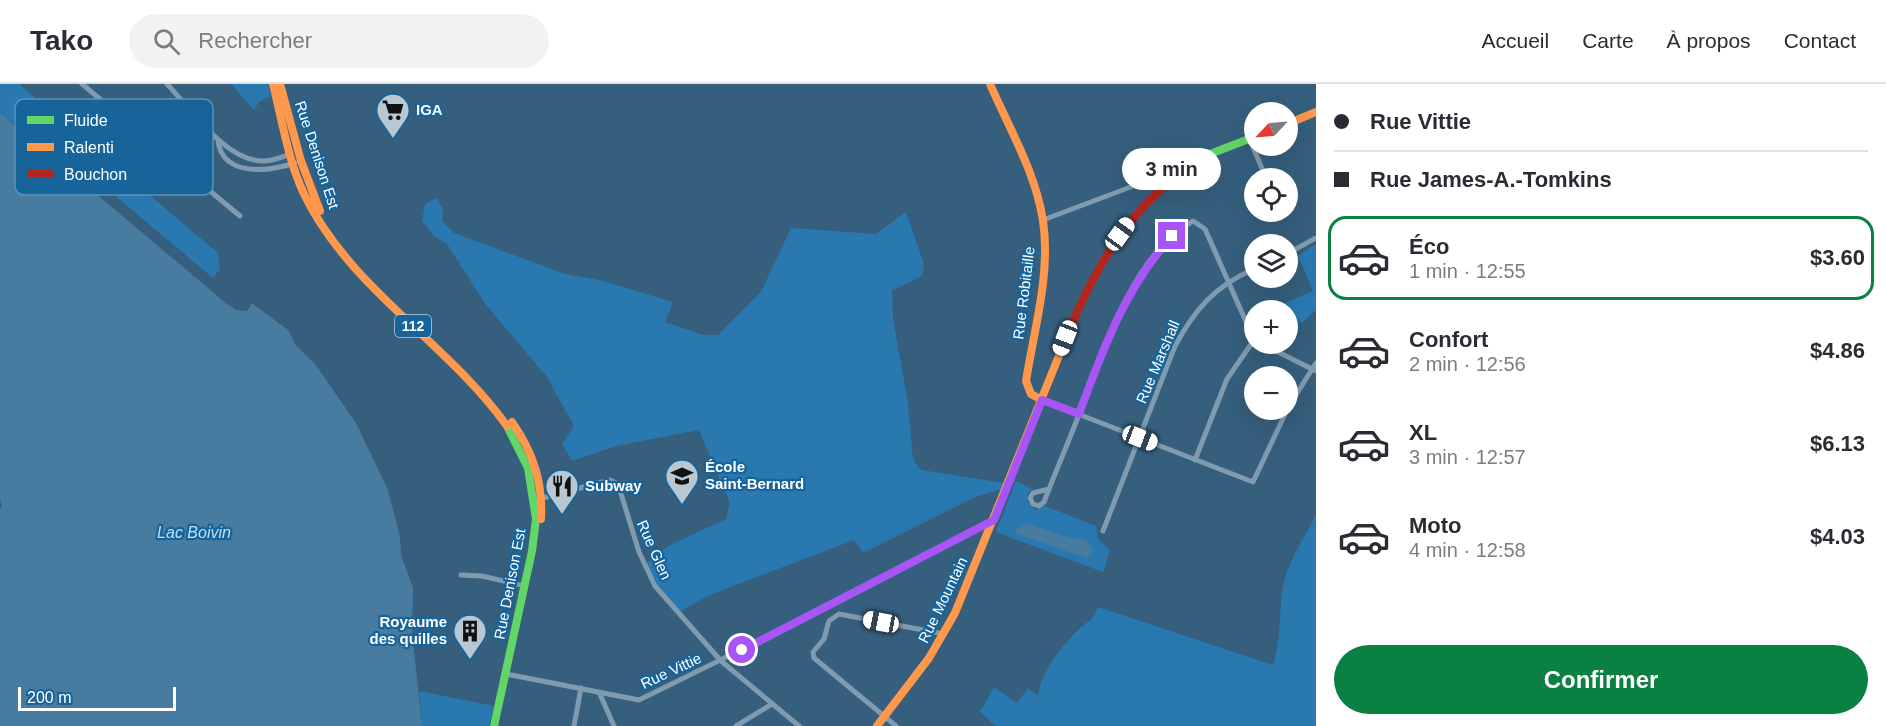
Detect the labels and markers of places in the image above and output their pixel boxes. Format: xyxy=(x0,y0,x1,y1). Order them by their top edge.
supermarket icon: IGA xyxy=(375,92,411,139)
place label: IGA xyxy=(416,101,443,118)
school or university icon: École Saint-Bernard xyxy=(664,458,700,505)
place label: École Saint-Bernard xyxy=(705,458,804,492)
restaurant icon: Subway xyxy=(544,468,580,515)
place label: Subway xyxy=(585,477,642,494)
place label: Royaume des quilles xyxy=(369,613,447,647)
building icon: Royaume des quilles xyxy=(452,613,488,660)

